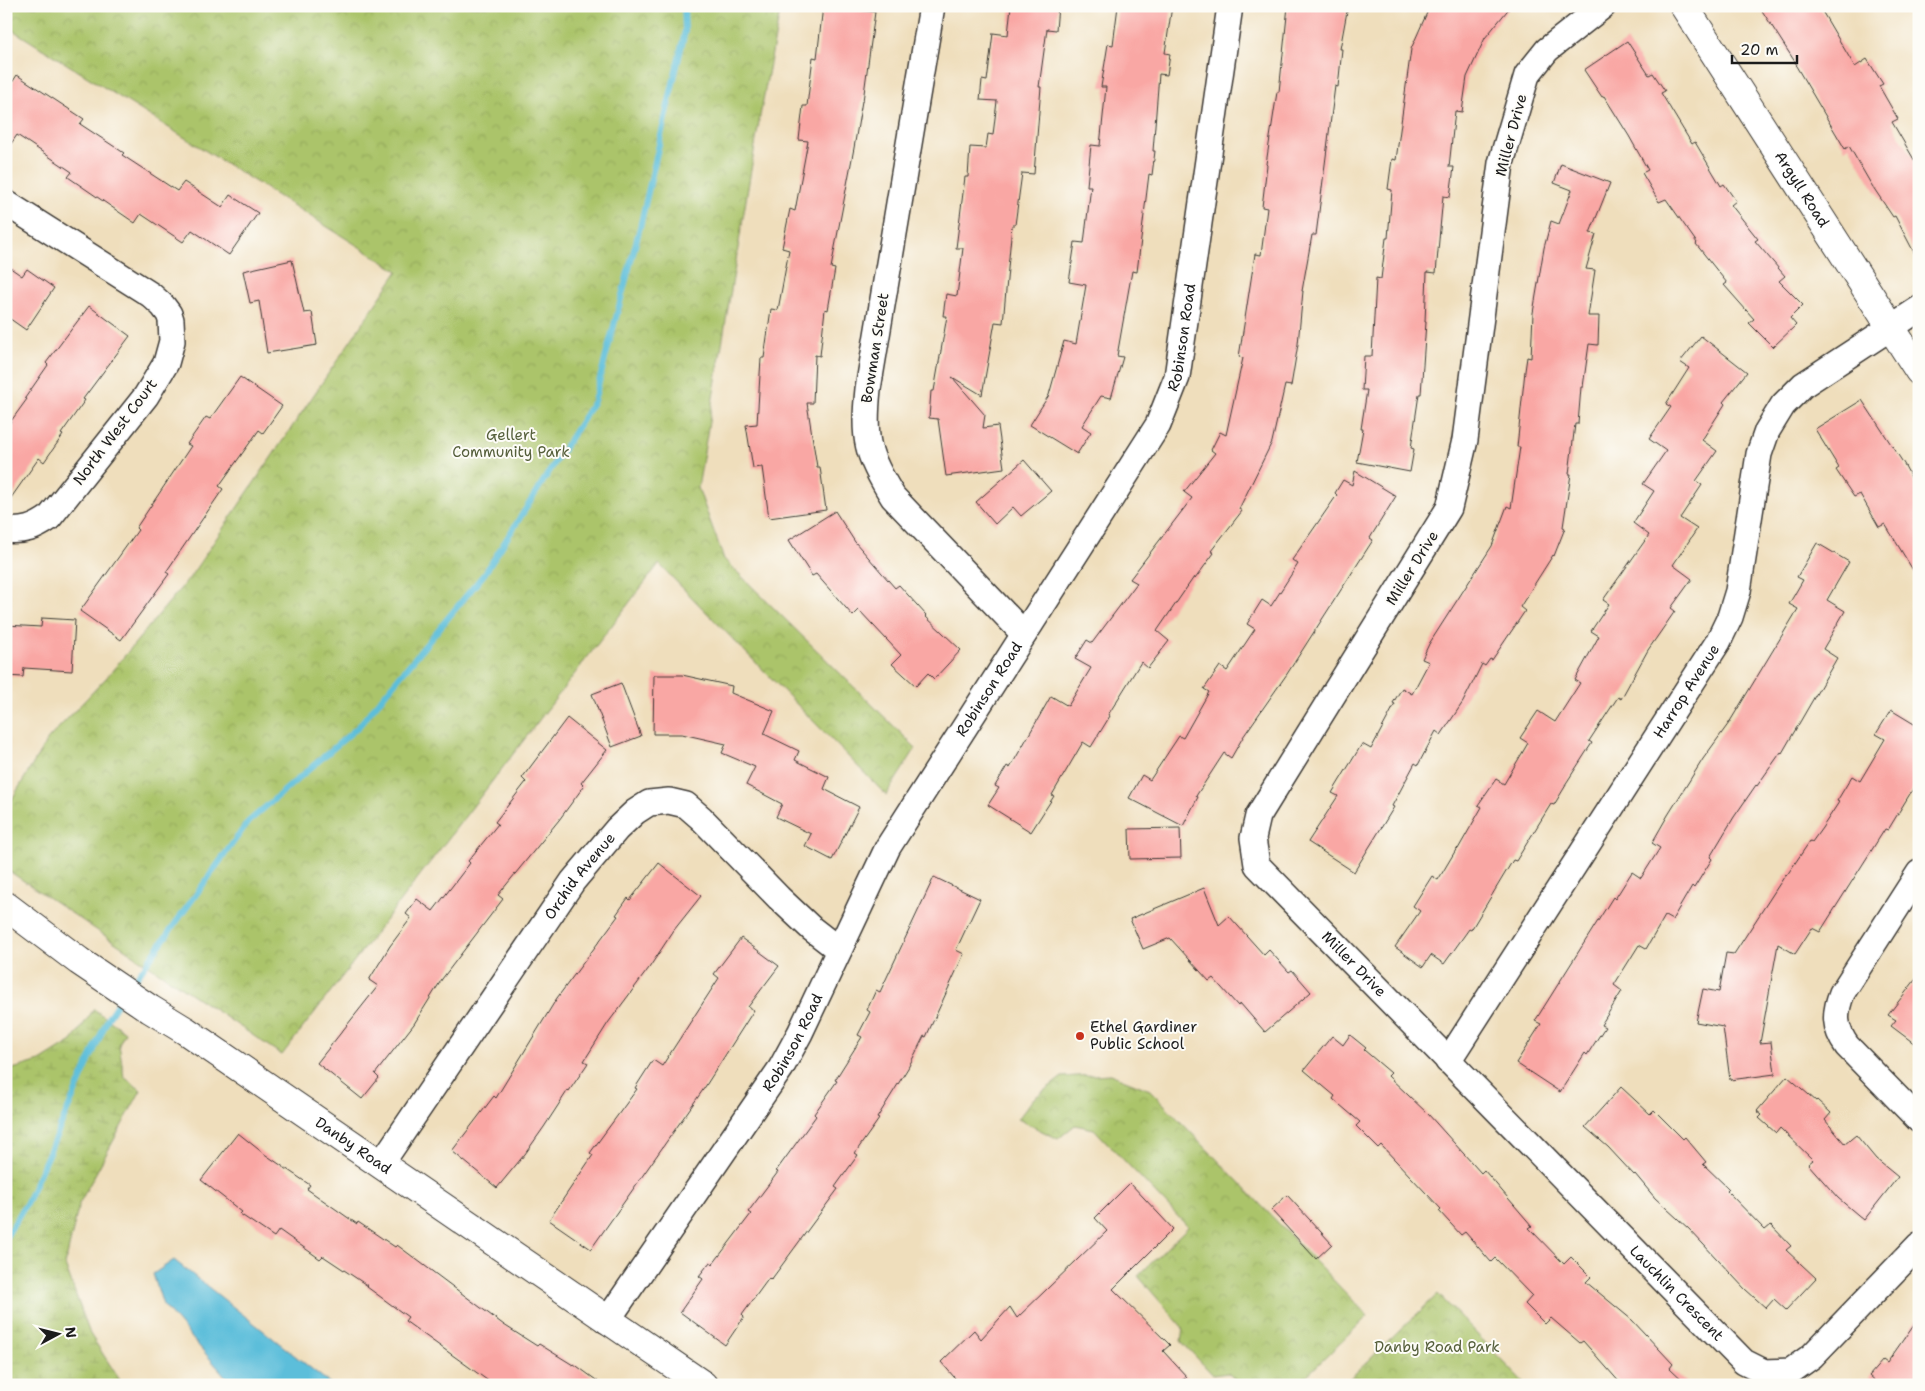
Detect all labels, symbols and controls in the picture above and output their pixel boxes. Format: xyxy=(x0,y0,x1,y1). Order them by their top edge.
scale bar xyxy=(1732,32,1798,64)
text: 20 m xyxy=(1740,40,1779,60)
street label: Miller Drive xyxy=(1490,92,1532,178)
street label: Argyll Road xyxy=(1770,147,1834,232)
street label: Robinson Road xyxy=(1162,282,1200,394)
street label: Bowman Street xyxy=(856,291,894,405)
street label: North West Court xyxy=(68,375,162,489)
park label: Gellert Community Park xyxy=(452,425,570,462)
street label: Miller Drive xyxy=(1381,527,1443,609)
street label: Robinson Road xyxy=(951,637,1027,741)
street label: Harrop Avenue xyxy=(1649,640,1724,742)
street label: Orchid Avenue xyxy=(540,828,620,923)
street label: Miller Drive xyxy=(1317,927,1391,1001)
street label: Robinson Road xyxy=(758,990,827,1096)
place label: Ethel Gardiner Public School xyxy=(1090,1017,1197,1054)
marker: Ethel Gardiner Public School xyxy=(1074,1030,1086,1042)
street label: Danby Road xyxy=(311,1112,396,1179)
street label: Lauchlin Crescent xyxy=(1625,1241,1728,1346)
north arrow xyxy=(32,1308,82,1358)
text: N xyxy=(61,1326,81,1339)
park label: Danby Road Park xyxy=(1374,1337,1500,1357)

